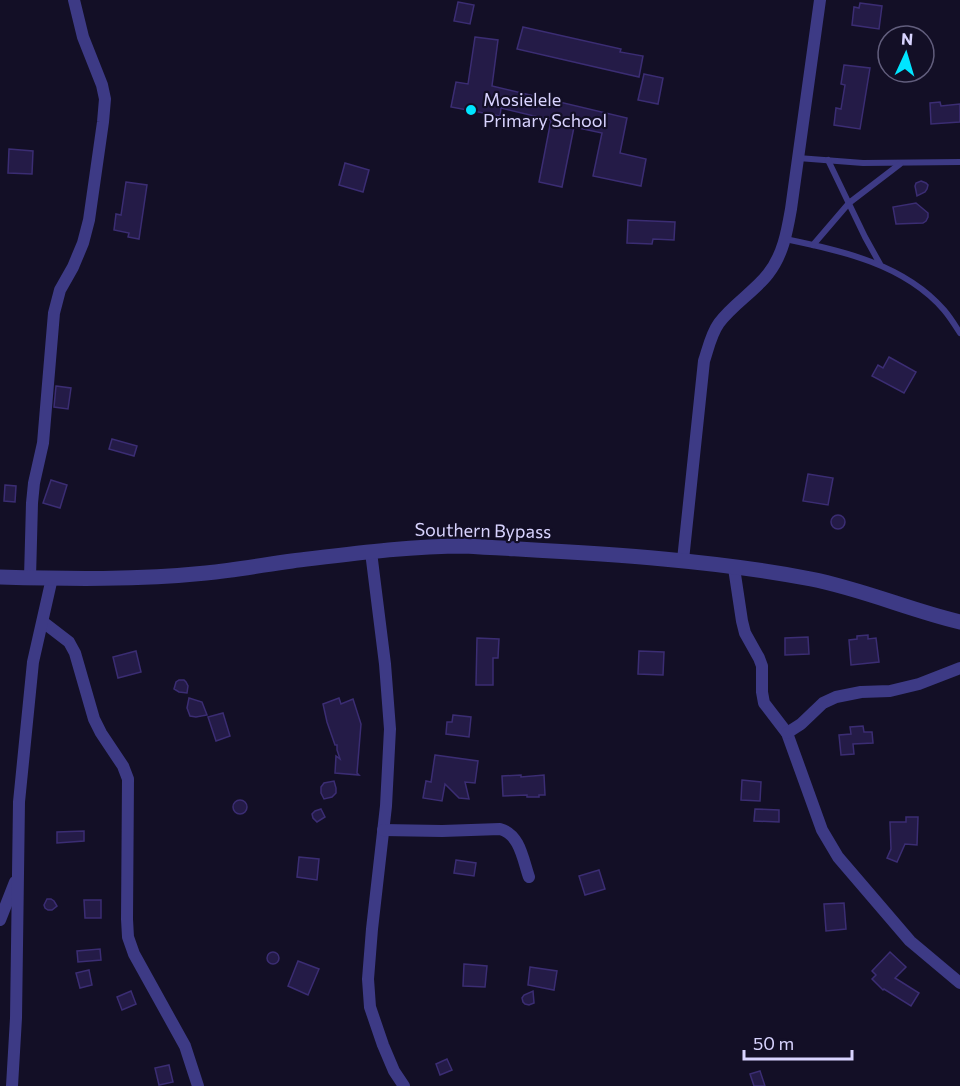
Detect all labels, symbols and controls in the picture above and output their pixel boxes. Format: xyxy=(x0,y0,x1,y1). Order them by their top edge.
north arrow xyxy=(876,24,936,84)
text: N xyxy=(900,29,914,48)
place label: Mosielele Primary School xyxy=(483,88,607,131)
marker: Mosielele Primary School xyxy=(464,103,478,117)
street label: Southern Bypass xyxy=(414,518,552,542)
scale bar xyxy=(744,1023,852,1061)
text: 50 m xyxy=(753,1032,794,1054)

